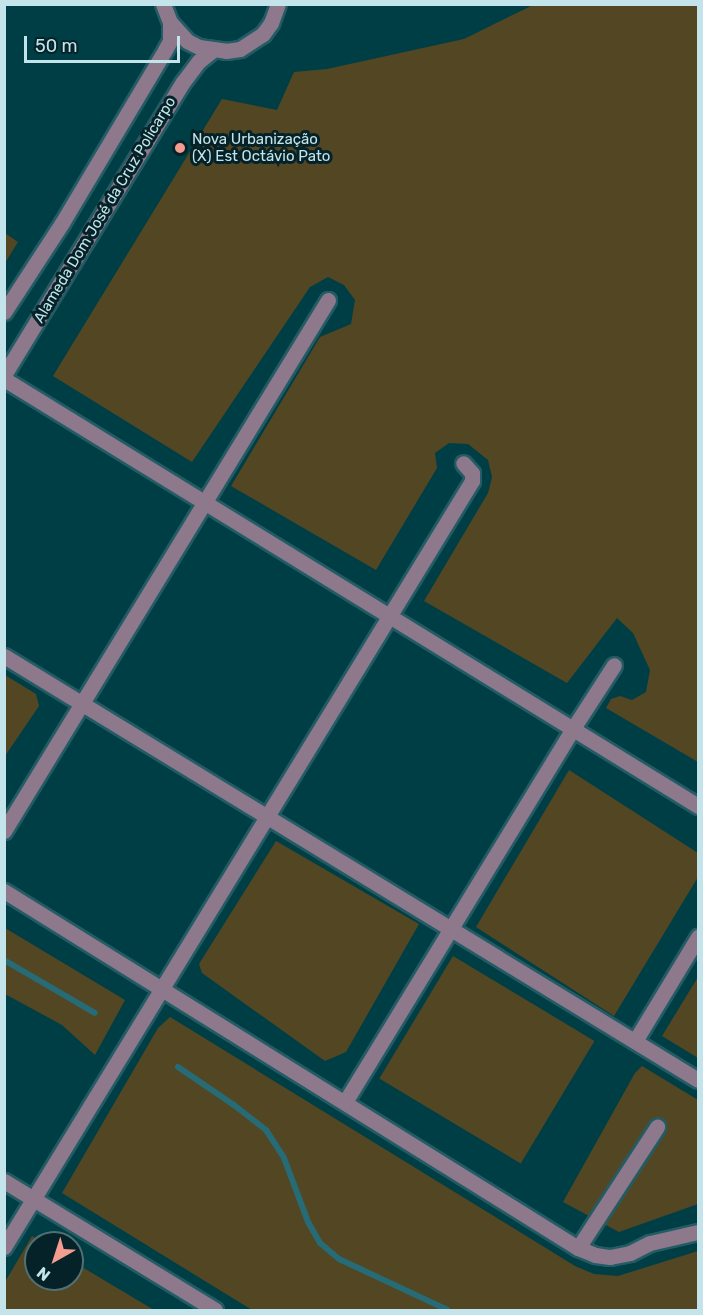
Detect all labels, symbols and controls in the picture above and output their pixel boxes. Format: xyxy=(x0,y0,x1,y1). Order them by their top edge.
scale bar xyxy=(27,24,183,62)
text: 50 m xyxy=(35,35,78,57)
street label: Alameda Dom José da Cruz Policarpo xyxy=(30,94,180,326)
place label: Nova Urbanização (X) Est Octávio Pato xyxy=(192,130,330,165)
marker: Nova Urbanização (X) Est Octávio Pato xyxy=(173,141,187,155)
north arrow xyxy=(24,1231,84,1291)
text: N xyxy=(33,1263,54,1285)

